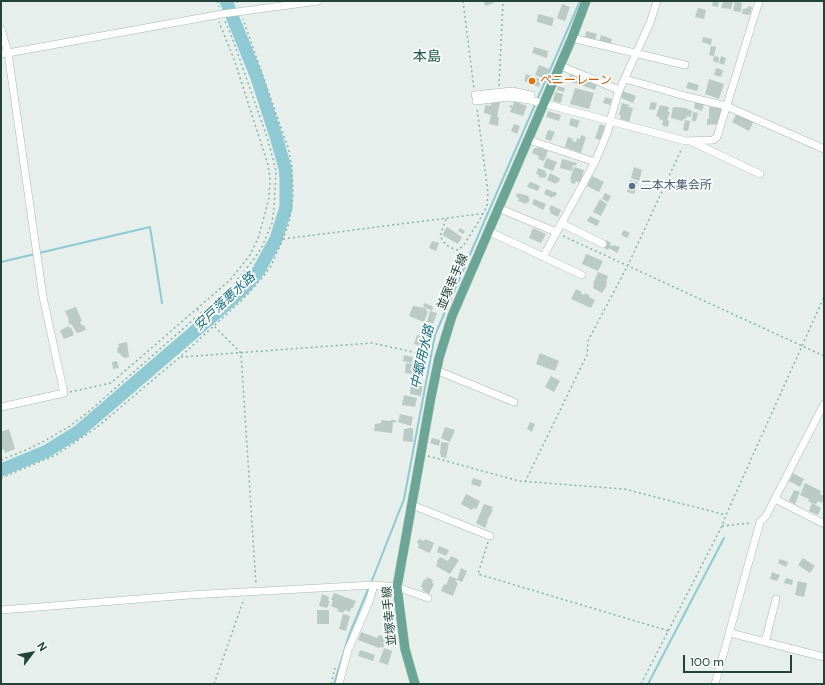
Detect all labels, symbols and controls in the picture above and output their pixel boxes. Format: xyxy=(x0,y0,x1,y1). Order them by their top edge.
district label: 本島 xyxy=(413,49,441,65)
place label: ペニーレーン xyxy=(540,74,612,88)
marker: ペニーレーン xyxy=(527,76,537,86)
place label: 二本木集会所 xyxy=(640,179,712,193)
marker: 二本木集会所 xyxy=(627,181,637,191)
street label: 並塚幸手線 xyxy=(435,252,471,312)
water label: 安戸落悪水路 xyxy=(191,270,259,334)
water label: 中郷用水路 xyxy=(408,324,438,390)
street label: 並塚幸手線 xyxy=(380,585,400,647)
north arrow xyxy=(12,633,52,673)
text: N xyxy=(34,640,50,654)
scale bar xyxy=(685,647,794,673)
text: 100 m xyxy=(690,654,724,670)

